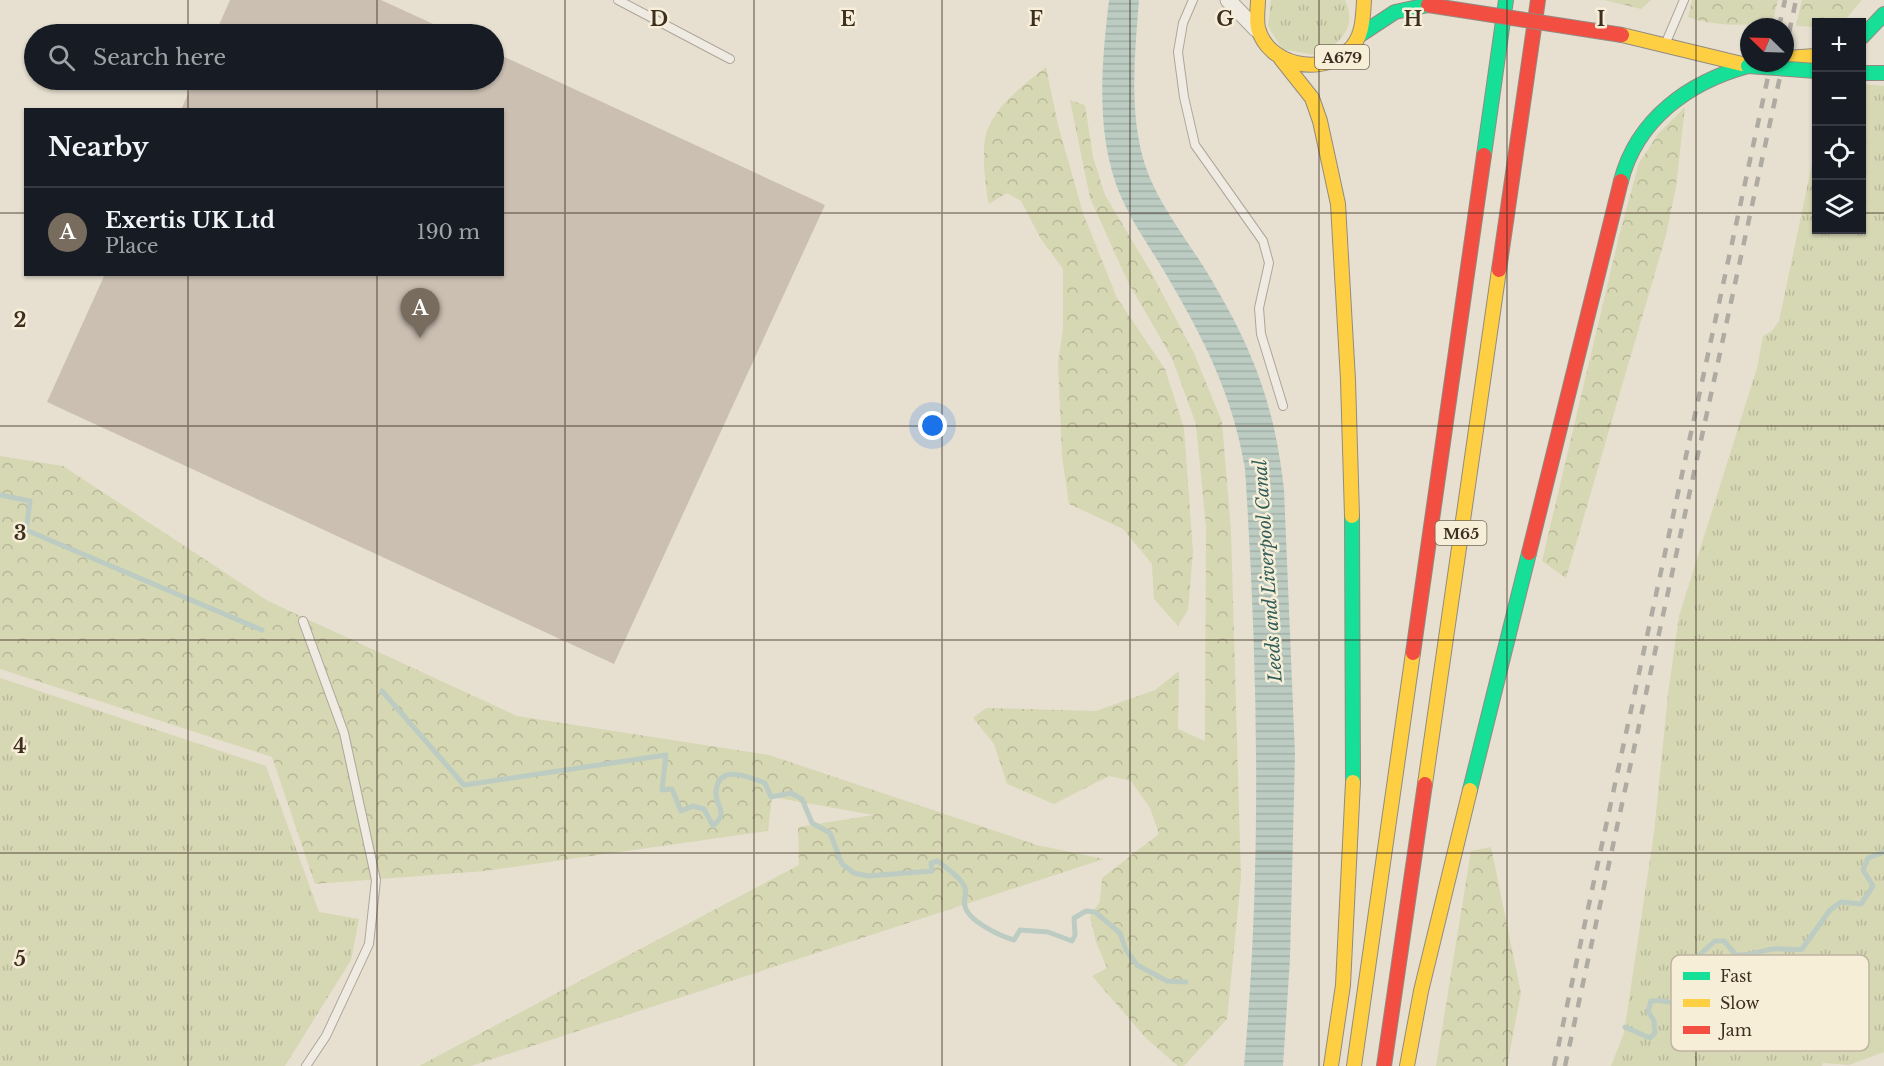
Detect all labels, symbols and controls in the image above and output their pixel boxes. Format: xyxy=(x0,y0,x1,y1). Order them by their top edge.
text: D xyxy=(650,7,668,31)
text: E xyxy=(840,7,856,31)
text: F xyxy=(1029,7,1043,31)
text: G xyxy=(1216,7,1234,31)
text: H xyxy=(1404,7,1423,31)
text: I xyxy=(1597,7,1605,31)
north arrow xyxy=(1740,18,1794,72)
map controls xyxy=(1812,18,1866,234)
button: + xyxy=(1812,18,1866,72)
search box xyxy=(24,24,504,90)
icon: search xyxy=(45,41,78,74)
text: Search here xyxy=(93,44,226,71)
road number: A679 xyxy=(1315,45,1369,69)
button: − xyxy=(1812,72,1866,126)
button: locate xyxy=(1812,126,1866,180)
text: Nearby xyxy=(48,131,149,163)
button: layers xyxy=(1812,180,1866,234)
text: Exertis UK Ltd xyxy=(105,207,275,234)
text: A xyxy=(59,220,76,244)
text: 190 m xyxy=(417,220,480,244)
text: Place xyxy=(105,234,159,258)
pin: A xyxy=(400,288,440,338)
text: 2 xyxy=(13,308,27,332)
your location xyxy=(918,411,947,440)
water label: Leeds and Liverpool Canal xyxy=(1249,459,1287,684)
text: 3 xyxy=(14,521,26,545)
road number: M65 xyxy=(1436,521,1486,545)
text: 4 xyxy=(13,734,27,758)
text: 5 xyxy=(14,947,26,971)
legend xyxy=(1671,955,1869,1051)
text: Fast xyxy=(1720,966,1752,986)
text: Slow xyxy=(1720,993,1760,1013)
text: Jam xyxy=(1718,1020,1752,1040)

